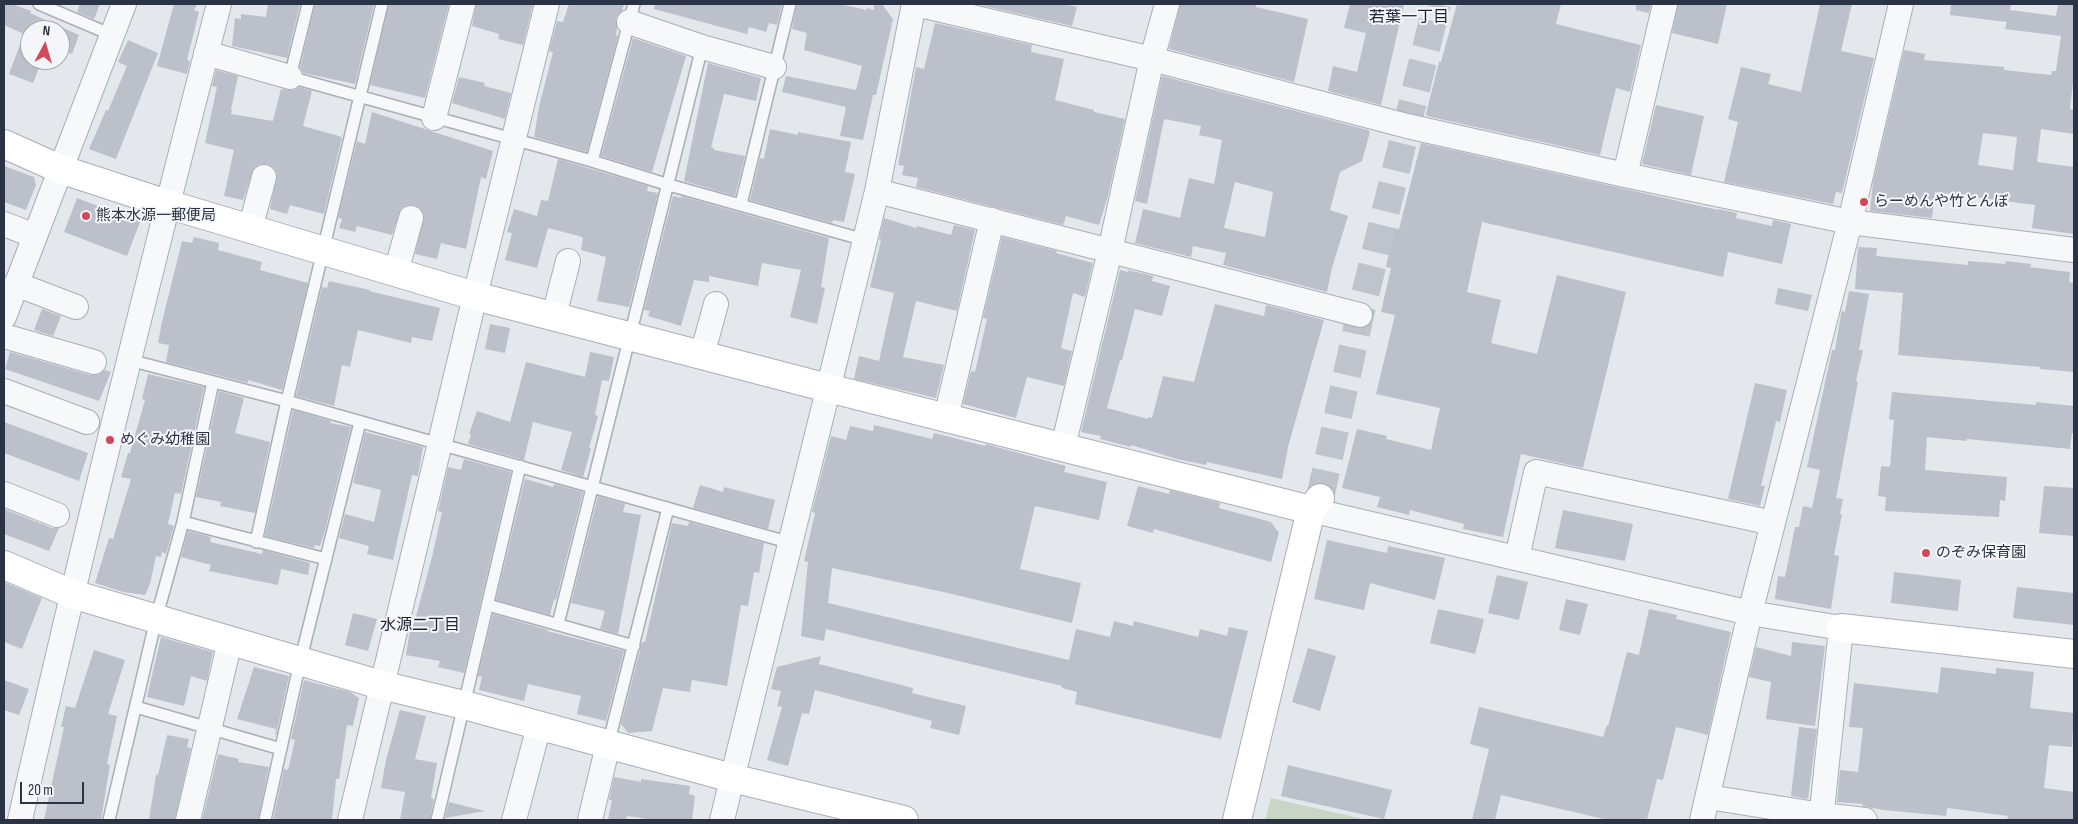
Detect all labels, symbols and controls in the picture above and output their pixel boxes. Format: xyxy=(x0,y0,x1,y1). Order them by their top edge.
district label: 若葉一丁目 xyxy=(1369,8,1449,28)
north arrow xyxy=(20,20,70,70)
text: N xyxy=(42,22,51,39)
place label: らーめんや竹とんぼ xyxy=(1874,193,2009,211)
marker: らーめんや竹とんぼ xyxy=(1858,196,1870,208)
place label: 熊本水源一郵便局 xyxy=(96,207,216,225)
marker: 熊本水源一郵便局 xyxy=(80,210,92,222)
place label: めぐみ幼稚園 xyxy=(120,431,210,449)
marker: めぐみ幼稚園 xyxy=(104,434,116,446)
place label: のぞみ保育園 xyxy=(1936,544,2026,562)
marker: のぞみ保育園 xyxy=(1920,547,1932,559)
district label: 水源二丁目 xyxy=(380,616,460,636)
scale bar xyxy=(22,772,86,804)
text: 20 m xyxy=(28,781,53,800)

